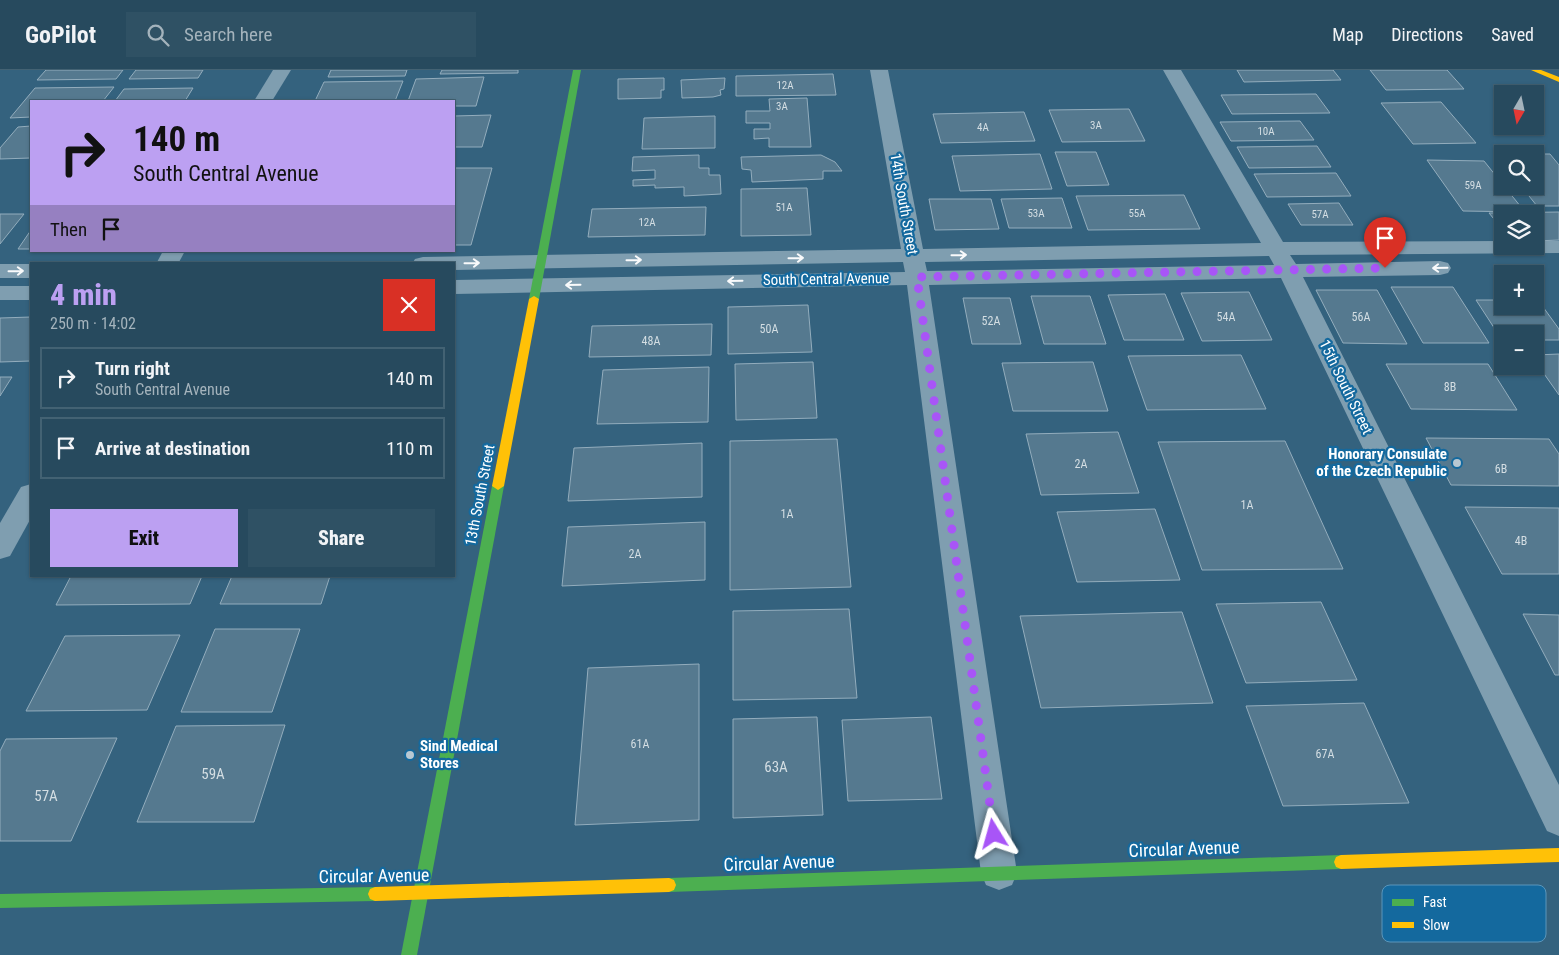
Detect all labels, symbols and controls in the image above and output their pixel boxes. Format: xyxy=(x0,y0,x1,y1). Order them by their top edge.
search box xyxy=(126,12,476,57)
text: GoPilot xyxy=(25,21,96,49)
icon: search xyxy=(144,21,172,49)
text: Search here xyxy=(184,23,272,46)
text: Map xyxy=(1332,24,1363,45)
text: Directions xyxy=(1391,24,1463,45)
text: Saved xyxy=(1491,24,1534,45)
house number: 12A xyxy=(776,79,794,92)
north arrow xyxy=(1494,85,1544,135)
map controls xyxy=(1494,85,1544,375)
house number: 3A xyxy=(776,100,789,113)
text: 140 m xyxy=(133,119,220,160)
house number: 3A xyxy=(1090,119,1103,132)
icon: right xyxy=(50,120,115,185)
house number: 4A xyxy=(977,121,990,134)
house number: 10A xyxy=(1257,125,1275,138)
button: search xyxy=(1494,145,1544,195)
street label: 14th South Street xyxy=(886,152,922,256)
text: South Central Avenue xyxy=(133,161,318,186)
house number: 59A xyxy=(1464,179,1482,192)
house number: 51A xyxy=(775,201,793,214)
button: layers xyxy=(1494,205,1544,255)
house number: 53A xyxy=(1027,207,1045,220)
house number: 55A xyxy=(1128,207,1146,220)
house number: 57A xyxy=(1311,208,1329,221)
icon: arrive xyxy=(97,215,125,243)
house number: 12A xyxy=(638,216,656,229)
pin xyxy=(1364,217,1406,268)
text: Then xyxy=(50,218,87,241)
icon: arrive xyxy=(1371,224,1399,252)
one-way arrow xyxy=(950,250,967,260)
one-way arrow xyxy=(788,253,804,263)
one-way arrow xyxy=(626,256,642,265)
one-way arrow xyxy=(463,258,479,268)
one-way arrow xyxy=(1433,263,1449,272)
button: + xyxy=(1494,265,1544,315)
one-way arrow xyxy=(7,266,23,276)
street label: South Central Avenue xyxy=(763,269,889,289)
one-way arrow xyxy=(728,276,744,286)
text: 4 min xyxy=(50,277,117,312)
button: close xyxy=(383,279,435,331)
one-way arrow xyxy=(565,280,581,289)
house number: 54A xyxy=(1217,310,1235,324)
house number: 56A xyxy=(1352,310,1370,324)
text: 250 m · 14:02 xyxy=(50,314,136,333)
house number: 52A xyxy=(982,314,1000,328)
house number: 50A xyxy=(760,322,778,336)
button: − xyxy=(1494,325,1544,375)
house number: 48A xyxy=(642,334,660,348)
street label: 15th South Street xyxy=(1315,337,1377,437)
text: Turn right xyxy=(95,357,170,380)
icon: right xyxy=(52,364,80,392)
text: 140 m xyxy=(386,367,433,390)
text: South Central Avenue xyxy=(95,380,230,399)
house number: 8B xyxy=(1444,380,1456,394)
icon: arrive xyxy=(52,434,80,462)
text: Arrive at destination xyxy=(95,437,250,460)
text: 110 m xyxy=(386,437,433,460)
street label: 13th South Street xyxy=(461,443,499,547)
place label: Honorary Consulate of the Czech Republic xyxy=(1316,445,1447,480)
house number: 2A xyxy=(1075,457,1088,471)
marker: Honorary Consulate of the Czech Republic xyxy=(1451,457,1463,469)
house number: 6B xyxy=(1495,462,1507,476)
house number: 1A xyxy=(1241,498,1254,512)
house number: 1A xyxy=(781,507,794,521)
button: Exit xyxy=(50,509,238,567)
button: Share xyxy=(248,509,435,567)
house number: 4B xyxy=(1515,534,1527,548)
house number: 2A xyxy=(629,547,642,561)
place label: Sind Medical Stores xyxy=(420,737,498,772)
house number: 61A xyxy=(631,737,649,751)
house number: 67A xyxy=(1316,747,1334,761)
marker: Sind Medical Stores xyxy=(404,749,416,761)
house number: 63A xyxy=(764,758,788,776)
house number: 59A xyxy=(201,765,225,783)
house number: 57A xyxy=(34,787,58,805)
position arrow xyxy=(967,807,1019,859)
street label: Circular Avenue xyxy=(1128,836,1240,861)
street label: Circular Avenue xyxy=(723,850,835,875)
street label: Circular Avenue xyxy=(318,864,430,887)
legend xyxy=(1382,885,1546,942)
text: Fast xyxy=(1423,894,1447,910)
text: Slow xyxy=(1423,917,1450,933)

